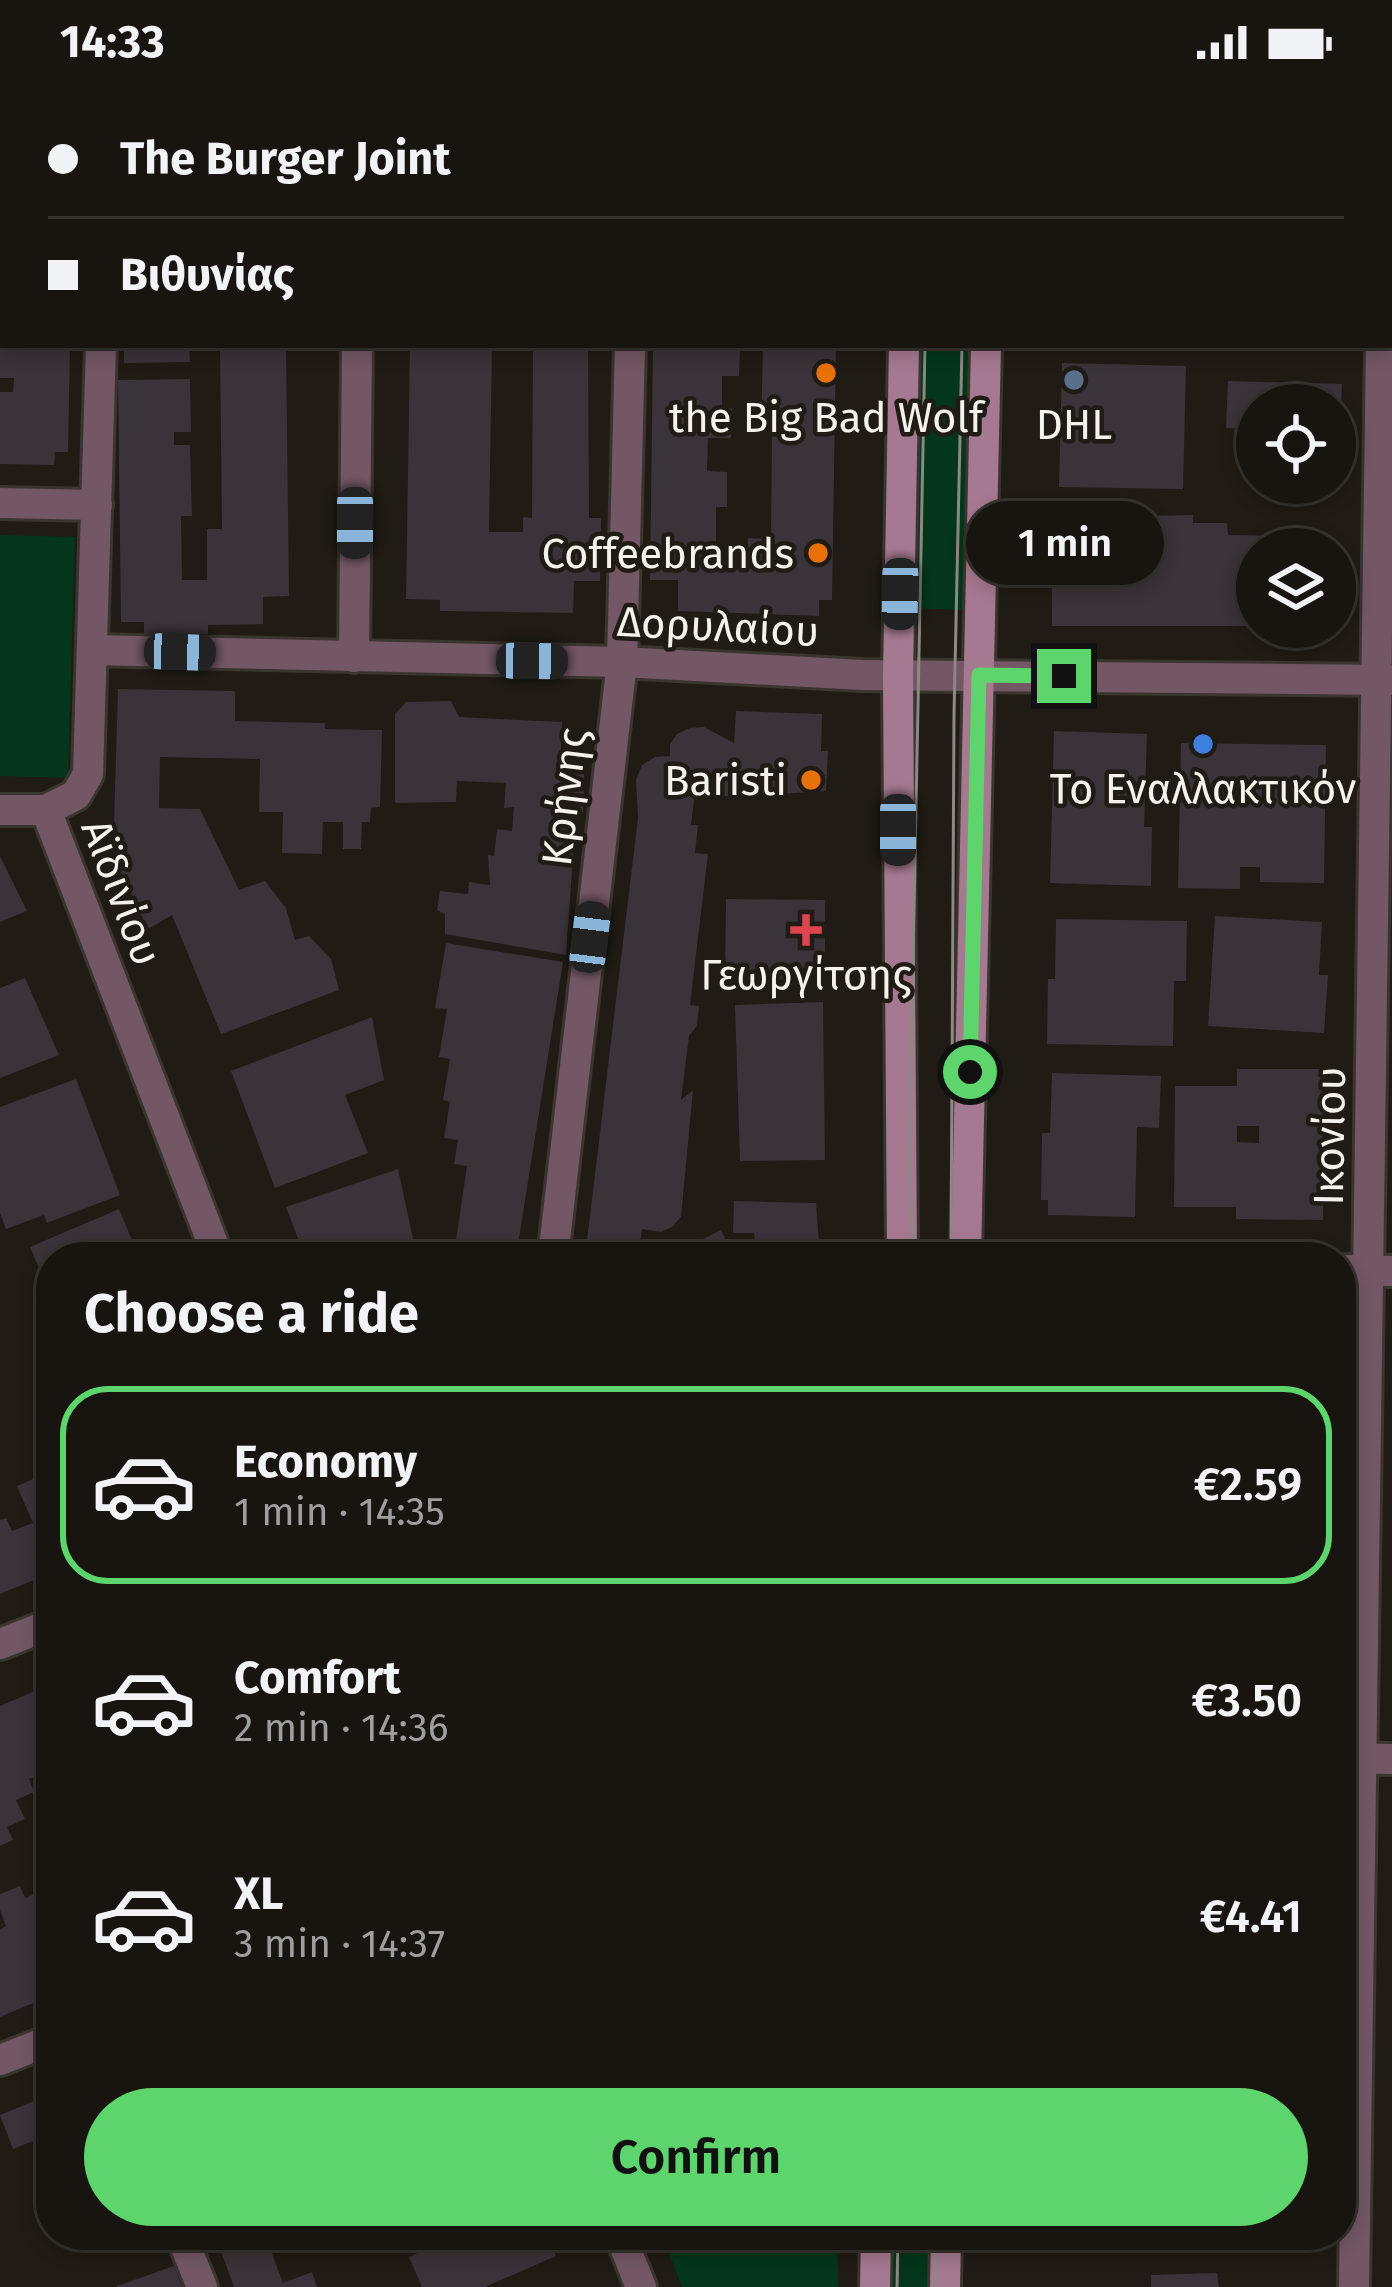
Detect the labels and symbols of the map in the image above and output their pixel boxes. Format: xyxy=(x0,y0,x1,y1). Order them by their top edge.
marker: the Big Bad Wolf xyxy=(813,360,839,386)
marker: DHL xyxy=(1061,367,1087,393)
place label: the Big Bad Wolf xyxy=(669,393,986,443)
place label: DHL xyxy=(1036,400,1112,450)
car xyxy=(337,487,373,559)
callout: 1 min xyxy=(965,502,1163,586)
place label: Coffeebrands xyxy=(541,529,794,579)
marker: Coffeebrands xyxy=(805,540,831,566)
car xyxy=(881,558,919,630)
street label: Δορυλαίου xyxy=(616,597,820,657)
car xyxy=(143,633,217,671)
car xyxy=(496,642,568,680)
route end xyxy=(1037,649,1091,703)
street label: Κρήνης xyxy=(532,725,598,869)
marker: Το Εναλλακτικόν xyxy=(1190,731,1216,757)
place label: Baristi xyxy=(664,756,787,806)
place label: Το Εναλλακτικόν xyxy=(1050,764,1356,814)
marker: Baristi xyxy=(798,767,824,793)
car xyxy=(880,794,916,866)
street label: Αϊδινίου xyxy=(70,812,172,973)
car xyxy=(568,899,612,975)
marker: Γεωργίτσης xyxy=(793,917,819,943)
place label: Γεωργίτσης xyxy=(700,950,912,1000)
route start xyxy=(943,1045,997,1099)
street label: Ικονίου xyxy=(1304,1066,1356,1206)

